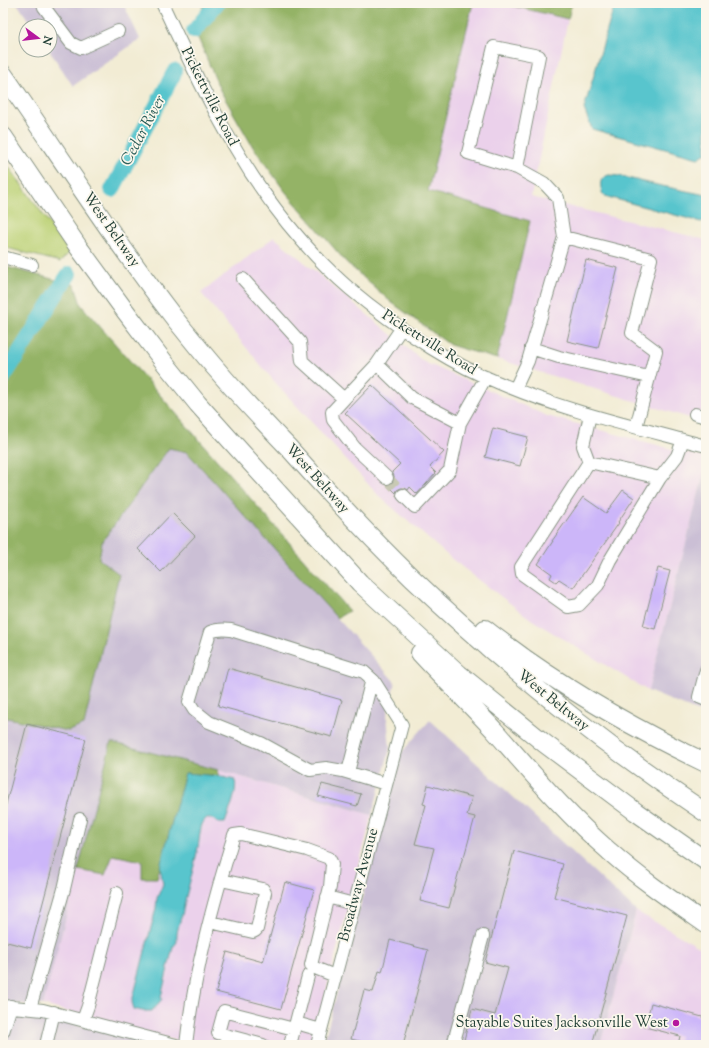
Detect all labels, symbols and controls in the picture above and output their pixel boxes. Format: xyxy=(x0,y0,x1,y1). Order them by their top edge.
north arrow xyxy=(18,18,58,58)
text: N xyxy=(38,33,56,47)
street label: Pickettville Road xyxy=(175,44,243,151)
water label: Cedar River xyxy=(116,91,172,170)
street label: West Beltway xyxy=(77,188,145,272)
street label: Pickettville Road xyxy=(377,305,481,381)
street label: West Beltway xyxy=(280,440,354,519)
street label: West Beltway xyxy=(512,665,594,737)
street label: Broadway Avenue xyxy=(334,826,384,944)
place label: Stayable Suites Jacksonville West xyxy=(455,1013,668,1034)
marker: Stayable Suites Jacksonville West xyxy=(671,1018,681,1028)

